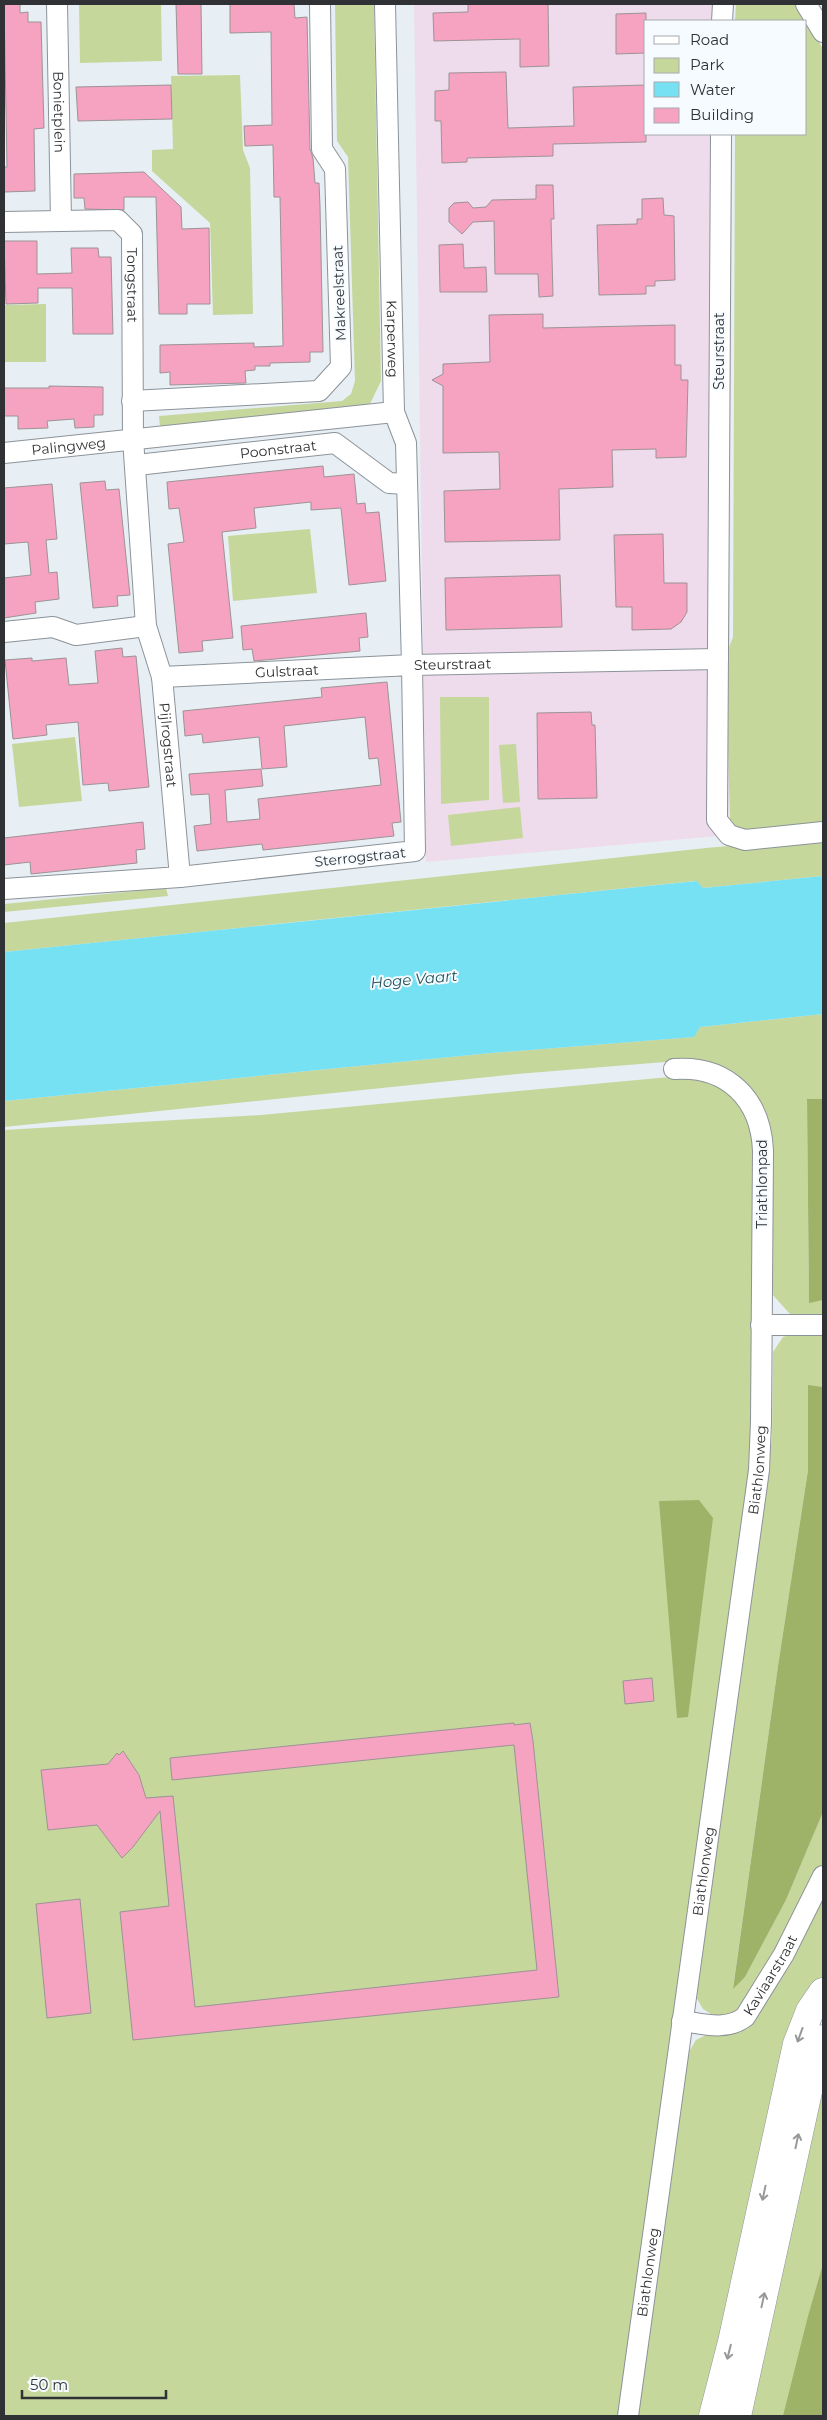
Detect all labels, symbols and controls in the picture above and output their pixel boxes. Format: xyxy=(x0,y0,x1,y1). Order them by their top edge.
legend xyxy=(644,20,807,135)
text: Road xyxy=(690,30,729,49)
text: Park xyxy=(690,55,724,74)
street label: Bonietplein xyxy=(49,71,69,153)
text: Water xyxy=(690,80,736,99)
text: Building xyxy=(690,105,754,124)
street label: Makreelstraat xyxy=(328,245,350,341)
street label: Tongstraat xyxy=(123,248,141,323)
street label: Karperweg xyxy=(383,300,402,378)
street label: Steurstraat xyxy=(710,312,728,390)
street label: Palingweg xyxy=(30,433,107,459)
street label: Poonstraat xyxy=(239,436,318,462)
street label: Steurstraat xyxy=(414,654,492,674)
street label: Gulstraat xyxy=(255,660,319,682)
street label: Pijlrogstraat xyxy=(155,702,181,788)
street label: Sterrogstraat xyxy=(314,843,407,871)
water label: Hoge Vaart xyxy=(370,966,458,992)
street label: Triathlonpad xyxy=(753,1139,771,1229)
street label: Biathlonweg xyxy=(744,1425,770,1516)
street label: Biathlonweg xyxy=(688,1825,719,1917)
street label: Kaviaarstraat xyxy=(739,1931,801,2019)
one-way arrow xyxy=(795,2026,804,2042)
one-way arrow xyxy=(793,2134,802,2150)
one-way arrow xyxy=(759,2184,768,2200)
street label: Biathlonweg xyxy=(633,2227,663,2318)
one-way arrow xyxy=(758,2293,768,2309)
one-way arrow xyxy=(724,2343,734,2359)
scale bar xyxy=(22,2368,166,2400)
text: 50 m xyxy=(30,2375,68,2394)

